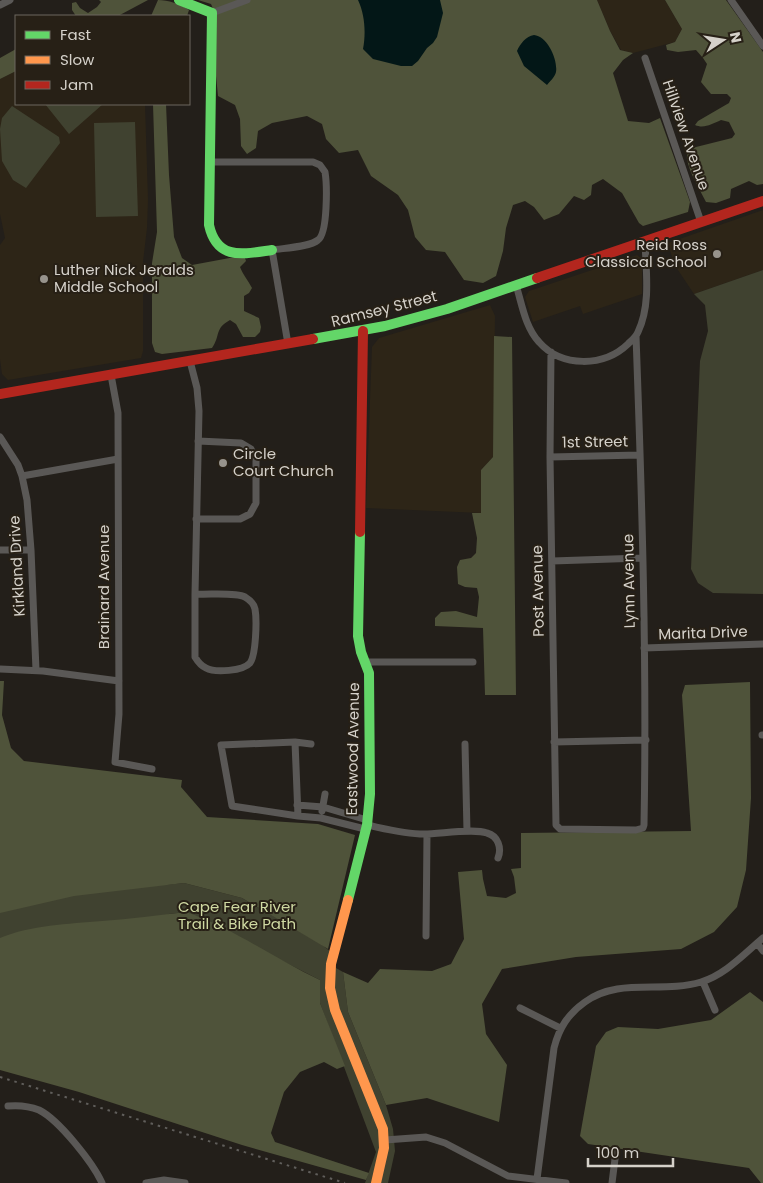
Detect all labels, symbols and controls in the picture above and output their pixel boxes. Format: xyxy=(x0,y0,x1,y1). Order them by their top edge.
legend xyxy=(15,15,190,105)
north arrow xyxy=(698,15,748,65)
text: Fast xyxy=(60,24,91,45)
text: N xyxy=(725,30,747,45)
text: Slow xyxy=(60,49,95,70)
text: Jam xyxy=(60,74,94,95)
street label: Hillview Avenue xyxy=(658,77,715,193)
place label: Reid Ross Classical School xyxy=(585,234,707,272)
marker: Reid Ross Classical School xyxy=(711,248,723,260)
place label: Luther Nick Jeralds Middle School xyxy=(54,259,194,297)
marker: Luther Nick Jeralds Middle School xyxy=(38,273,50,285)
street label: Ramsey Street xyxy=(329,285,439,332)
street label: 1st Street xyxy=(562,430,628,453)
place label: Circle Court Church xyxy=(233,443,334,481)
marker: Circle Court Church xyxy=(217,457,229,469)
street label: Kirkland Drive xyxy=(3,515,30,617)
street label: Brainard Avenue xyxy=(93,525,114,649)
street label: Lynn Avenue xyxy=(617,534,640,628)
street label: Post Avenue xyxy=(526,545,549,637)
street label: Marita Drive xyxy=(658,620,748,645)
street label: Eastwood Avenue xyxy=(341,682,364,816)
park label: Cape Fear River Trail & Bike Path xyxy=(178,896,296,934)
scale bar xyxy=(588,1136,673,1168)
text: 100 m xyxy=(596,1142,639,1163)

